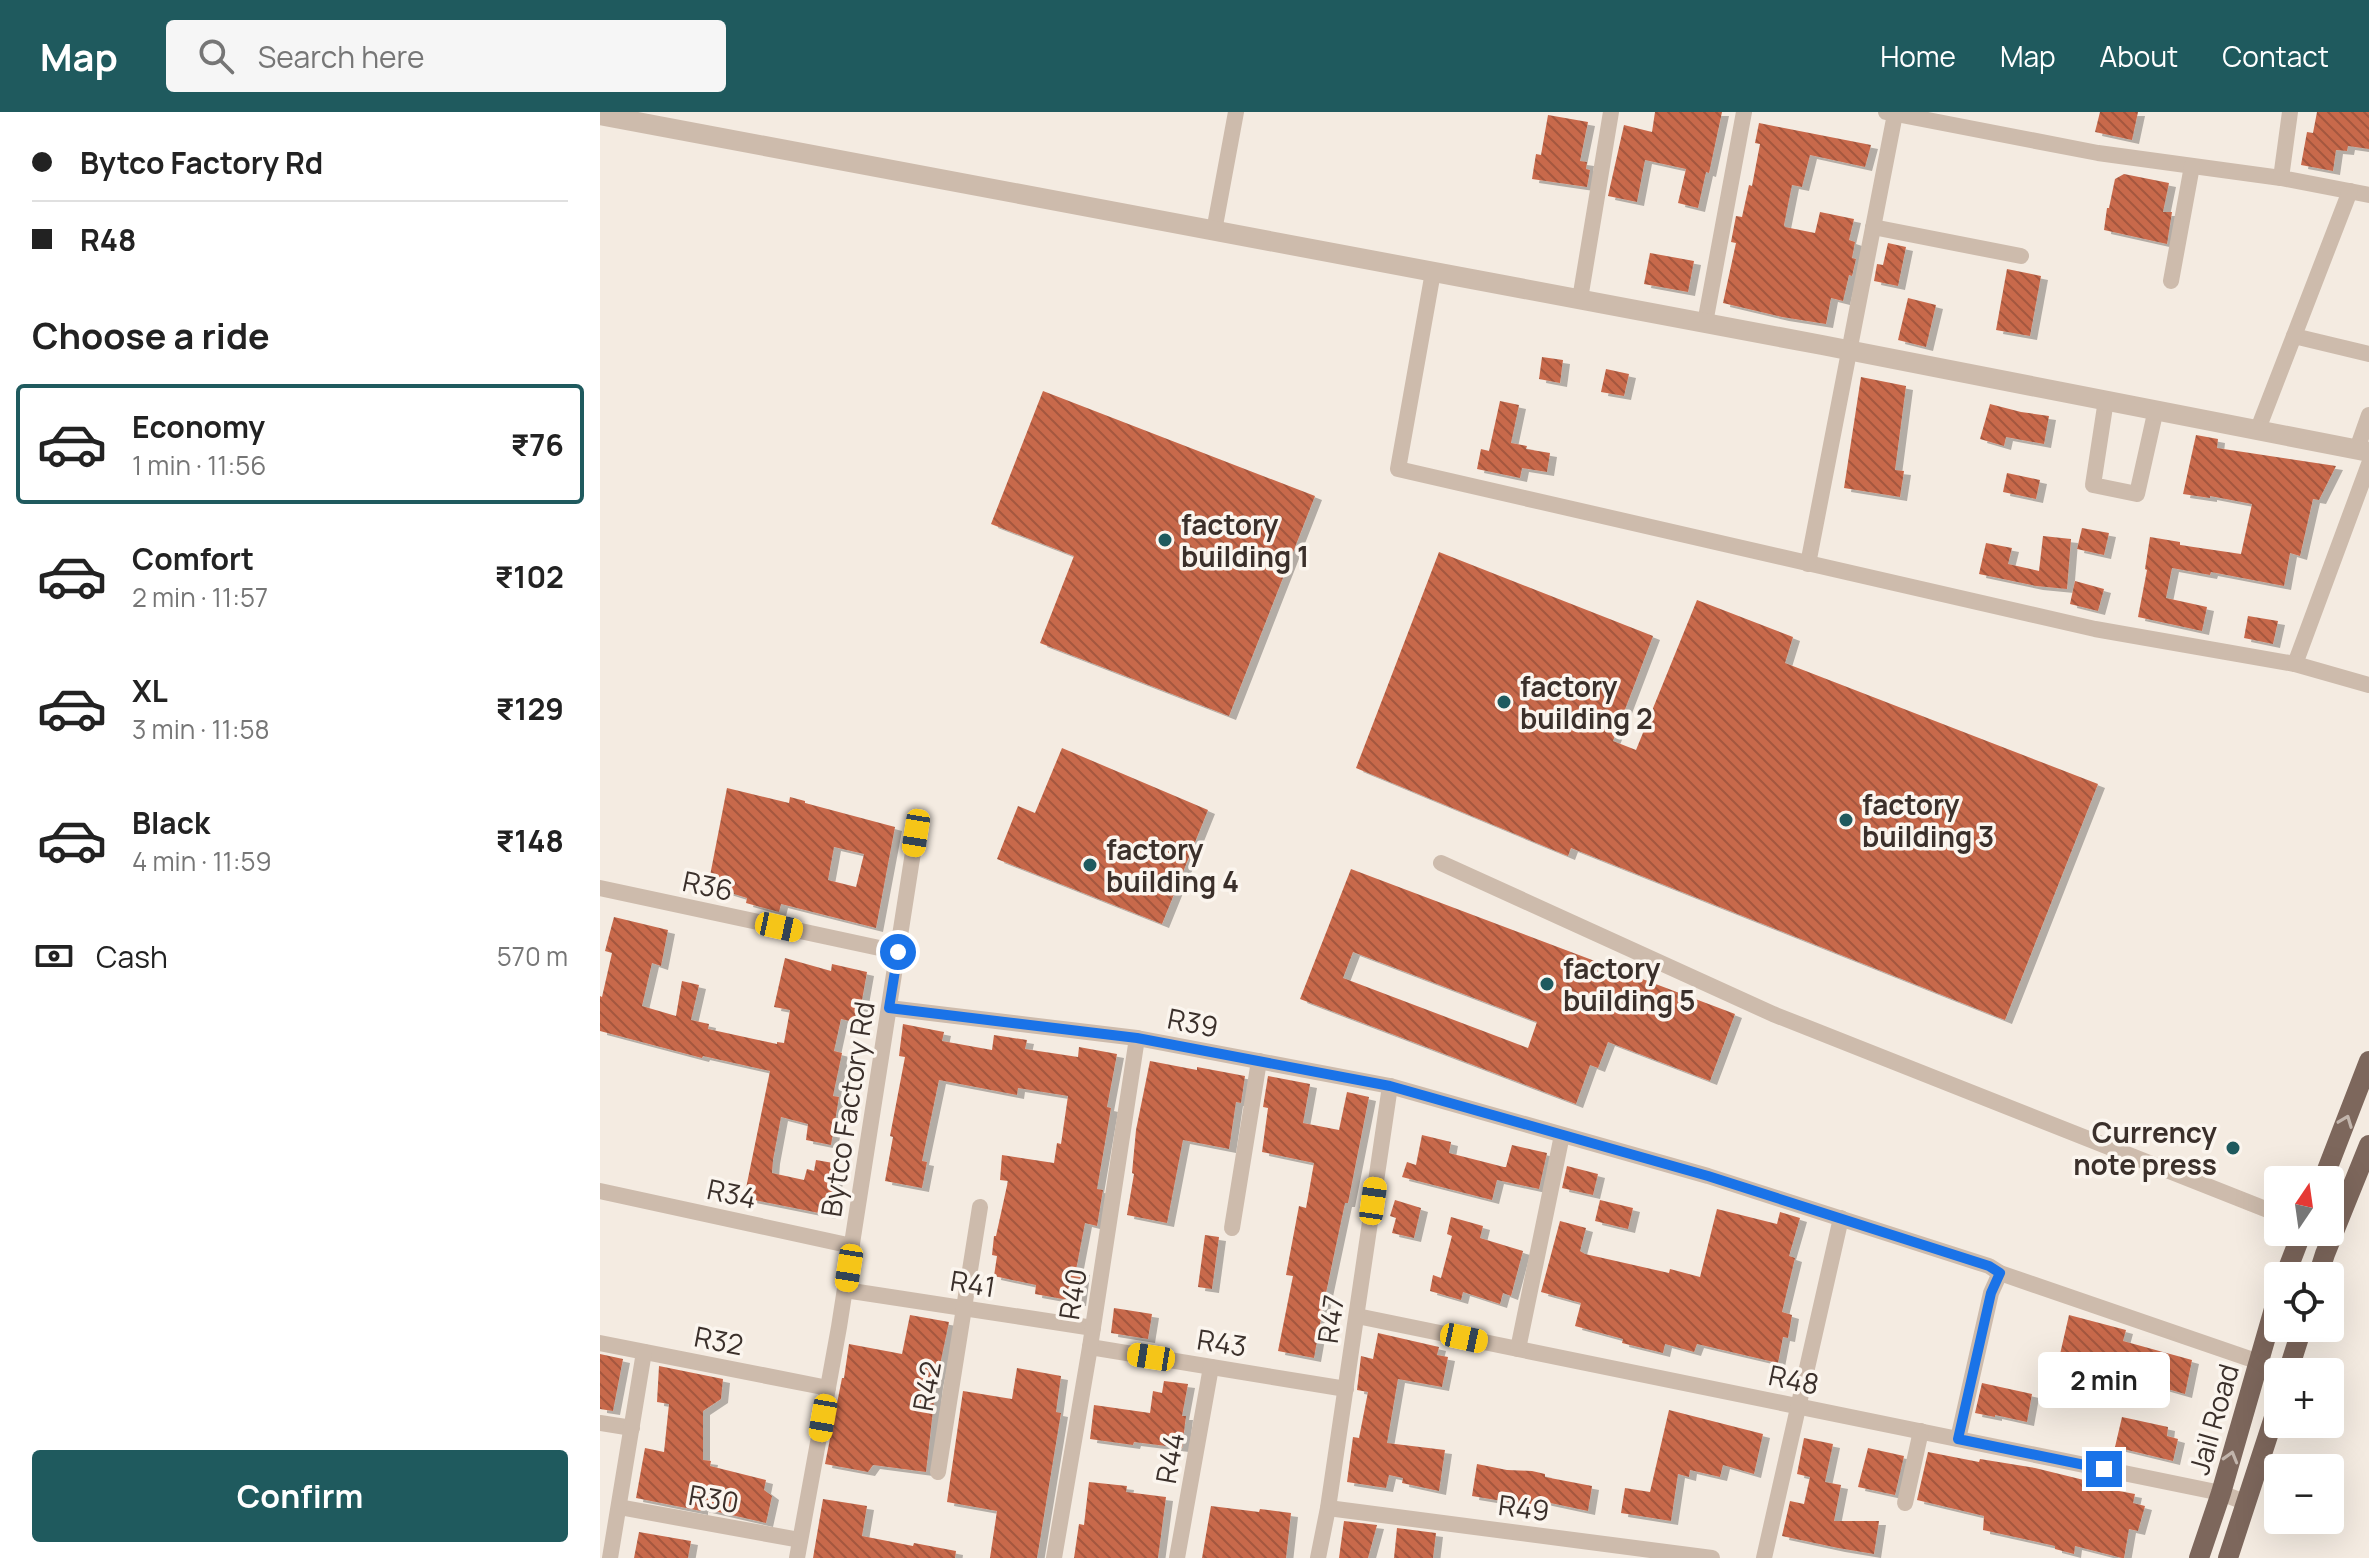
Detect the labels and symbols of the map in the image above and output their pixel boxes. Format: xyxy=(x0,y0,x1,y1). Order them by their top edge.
place label: factory building 1 xyxy=(1181,505,1309,575)
marker: factory building 1 xyxy=(1156,531,1174,549)
place label: factory building 2 xyxy=(1520,667,1653,737)
marker: factory building 2 xyxy=(1495,693,1513,711)
place label: factory building 3 xyxy=(1862,785,1994,855)
car xyxy=(900,807,932,859)
marker: factory building 3 xyxy=(1837,811,1855,829)
place label: factory building 4 xyxy=(1106,830,1239,900)
marker: factory building 4 xyxy=(1081,856,1099,874)
street label: R36 xyxy=(679,861,737,909)
car xyxy=(753,910,805,944)
route start xyxy=(880,934,916,970)
place label: factory building 5 xyxy=(1563,949,1695,1019)
marker: factory building 5 xyxy=(1538,975,1556,993)
street label: Bytco Factory Rd xyxy=(811,999,883,1219)
street label: R39 xyxy=(1165,999,1221,1045)
place label: Currency note press xyxy=(2073,1113,2217,1183)
one-way arrow xyxy=(2336,1114,2353,1128)
marker: Currency note press xyxy=(2224,1139,2242,1157)
north arrow xyxy=(2264,1166,2344,1246)
street label: R34 xyxy=(704,1169,760,1217)
car xyxy=(1358,1176,1388,1226)
car xyxy=(833,1242,865,1294)
street label: R41 xyxy=(948,1261,998,1305)
street label: R40 xyxy=(1049,1266,1095,1322)
street label: R47 xyxy=(1308,1292,1352,1346)
street label: R32 xyxy=(691,1317,747,1363)
street label: R43 xyxy=(1195,1319,1249,1365)
car xyxy=(1438,1321,1490,1355)
car xyxy=(1125,1341,1177,1373)
callout: 2 min xyxy=(2038,1353,2170,1409)
street label: R48 xyxy=(1765,1355,1823,1403)
street label: R42 xyxy=(903,1358,949,1414)
street label: Jail Road xyxy=(2179,1359,2247,1479)
car xyxy=(807,1392,839,1444)
street label: R44 xyxy=(1146,1430,1192,1486)
route end xyxy=(2086,1451,2122,1487)
one-way arrow xyxy=(2222,1451,2239,1465)
street label: R30 xyxy=(686,1475,742,1521)
street label: R49 xyxy=(1496,1485,1552,1529)

